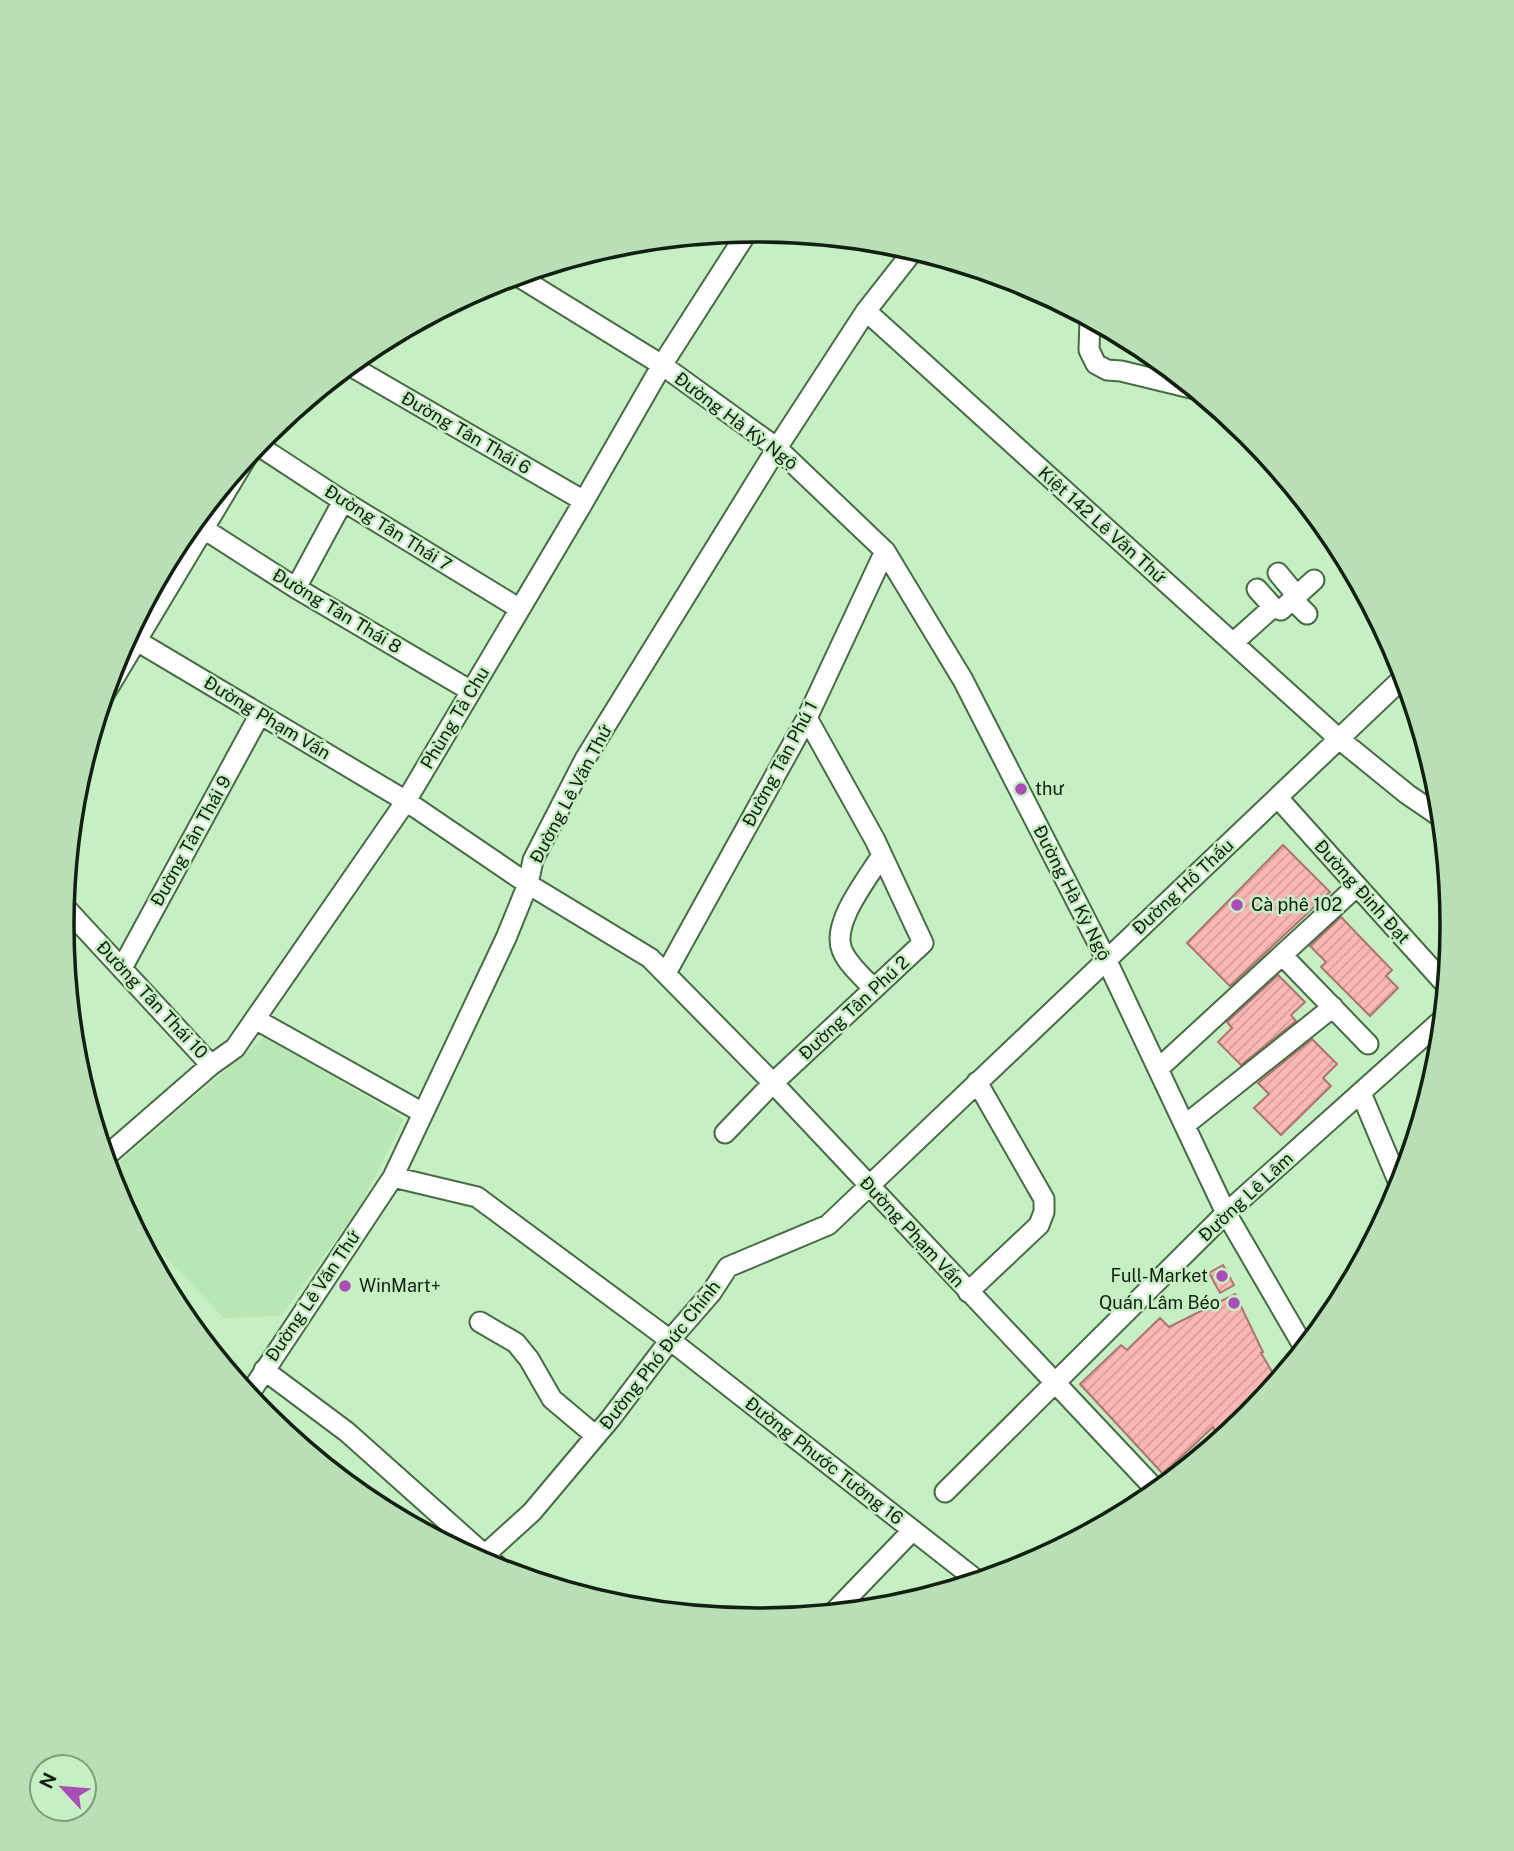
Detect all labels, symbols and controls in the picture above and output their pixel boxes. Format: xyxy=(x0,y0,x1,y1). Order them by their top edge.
street label: Đường Hà Kỳ Ngộ xyxy=(671,367,802,474)
street label: Đường Tân Thái 6 xyxy=(398,387,535,478)
street label: Kiệt 142 Lê Văn Thứ xyxy=(1034,462,1171,588)
street label: Đường Tân Thái 7 xyxy=(321,480,456,575)
street label: Đường Tân Thái 8 xyxy=(269,564,406,657)
street label: Phùng Tả Chu xyxy=(416,663,493,773)
street label: Đường Phạm Vấn xyxy=(200,672,334,764)
street label: Đường Tân Phú 1 xyxy=(738,697,822,830)
street label: Đường Lê Văn Thứ xyxy=(525,721,616,867)
street label: Đường Tân Thái 9 xyxy=(146,772,235,910)
place label: thư xyxy=(1035,778,1064,799)
marker: thư xyxy=(1013,781,1029,797)
street label: Đường Hà Kỳ Ngộ xyxy=(1029,822,1116,964)
street label: Đường Hồ Thấu xyxy=(1128,834,1238,939)
street label: Đường Đinh Đạt xyxy=(1310,835,1415,948)
place label: Cà phê 102 xyxy=(1251,894,1342,915)
marker: Cà phê 102 xyxy=(1229,897,1245,913)
street label: Đường Tân Thái 10 xyxy=(92,936,212,1063)
street label: Đường Tân Phú 2 xyxy=(794,951,913,1064)
street label: Đường Lê Lâm xyxy=(1194,1148,1297,1246)
street label: Đường Phạm Vấn xyxy=(856,1172,969,1291)
street label: Đường Lê Văn Thứ xyxy=(261,1226,364,1365)
place label: Full-Market xyxy=(1110,1265,1208,1286)
marker: Full-Market xyxy=(1214,1268,1230,1284)
place label: WinMart+ xyxy=(359,1275,441,1296)
street label: Đường Phó Đức Chính xyxy=(595,1276,724,1433)
marker: WinMart+ xyxy=(337,1278,353,1294)
place label: Quán Lâm Béo xyxy=(1099,1292,1220,1313)
marker: Quán Lâm Béo xyxy=(1226,1295,1242,1311)
street label: Đường Phước Tường 16 xyxy=(741,1392,908,1529)
north arrow xyxy=(28,1753,98,1823)
text: N xyxy=(35,1769,61,1792)

